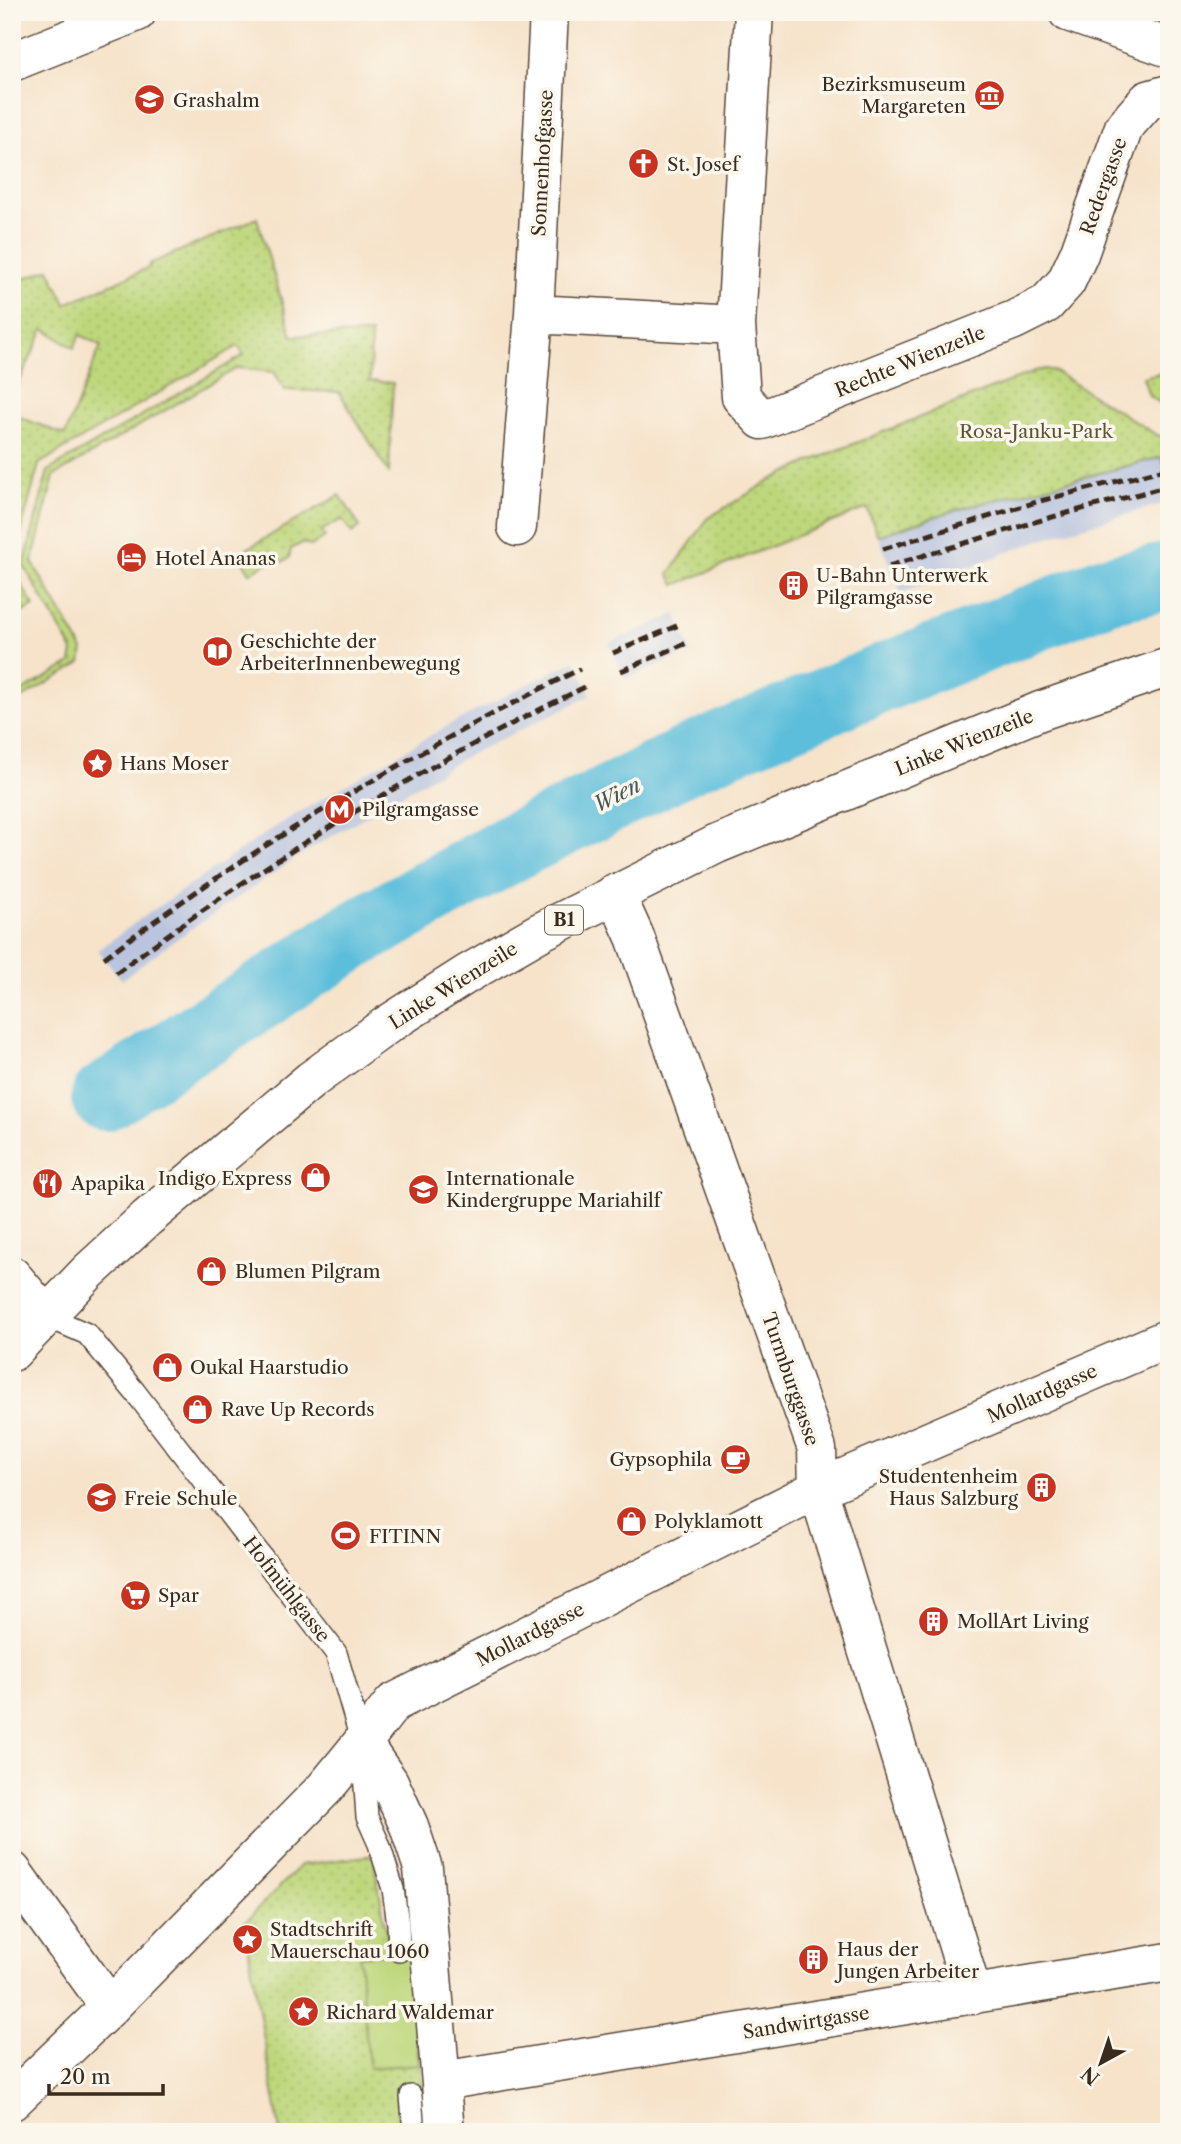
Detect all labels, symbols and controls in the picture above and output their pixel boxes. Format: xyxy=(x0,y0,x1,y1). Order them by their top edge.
place label: Bezirksmuseum Margareten xyxy=(822,73,966,118)
museum icon: Bezirksmuseum Margareten xyxy=(972,78,1006,112)
school or university icon: Grashalm xyxy=(133,83,167,117)
place label: Grashalm xyxy=(173,89,260,112)
street label: Sonnenhofgasse xyxy=(527,89,558,237)
street label: Redergasse xyxy=(1075,134,1132,238)
church icon: St. Josef xyxy=(627,147,661,181)
place label: St. Josef xyxy=(667,153,741,176)
street label: Rechte Wienzeile xyxy=(832,321,988,402)
park label: Rosa-Janku-Park xyxy=(959,420,1114,443)
hotel icon: Hotel Ananas xyxy=(115,541,149,575)
place label: Hotel Ananas xyxy=(155,547,276,570)
place label: U-Bahn Unterwerk Pilgramgasse xyxy=(816,564,989,609)
building icon: U-Bahn Unterwerk Pilgramgasse xyxy=(776,569,810,603)
place label: Geschichte der ArbeiterInnenbewegung xyxy=(239,630,461,675)
library icon: Geschichte der ArbeiterInnenbewegung xyxy=(200,635,234,669)
street label: Linke Wienzeile xyxy=(892,704,1037,781)
place icon: Hans Moser xyxy=(80,746,114,780)
place label: Hans Moser xyxy=(120,752,229,775)
water label: Wien xyxy=(589,772,645,817)
metro station icon: Pilgramgasse xyxy=(322,792,356,826)
place label: Pilgramgasse xyxy=(362,798,479,821)
road number: B1 xyxy=(545,905,583,934)
street label: Linke Wienzeile xyxy=(385,937,522,1034)
shop icon: Indigo Express xyxy=(298,1161,332,1195)
restaurant icon: Apapika xyxy=(31,1166,65,1200)
place label: Indigo Express xyxy=(158,1167,292,1190)
place label: Internationale Kindergruppe Mariahilf xyxy=(446,1167,663,1212)
place label: Apapika xyxy=(70,1172,145,1195)
school or university icon: Internationale Kindergruppe Mariahilf xyxy=(406,1172,440,1206)
shop icon: Blumen Pilgram xyxy=(195,1254,229,1288)
place label: Blumen Pilgram xyxy=(235,1260,381,1283)
street label: Turmburggasse xyxy=(757,1310,824,1449)
shop icon: Oukal Haarstudio xyxy=(150,1350,184,1384)
place label: Oukal Haarstudio xyxy=(190,1356,349,1379)
street label: Mollardgasse xyxy=(984,1359,1101,1428)
shop icon: Rave Up Records xyxy=(181,1392,215,1426)
place label: Rave Up Records xyxy=(221,1398,375,1421)
cafe icon: Gypsophila xyxy=(718,1442,752,1476)
place label: Gypsophila xyxy=(610,1448,712,1471)
place label: Studentenheim Haus Salzburg xyxy=(879,1465,1019,1510)
building icon: Studentenheim Haus Salzburg xyxy=(1024,1470,1058,1504)
school or university icon: Freie Schule xyxy=(84,1481,118,1515)
place label: Freie Schule xyxy=(124,1487,237,1510)
shop icon: Polyklamott xyxy=(614,1504,648,1538)
place label: Polyklamott xyxy=(654,1510,763,1533)
sports icon: FITINN xyxy=(329,1519,363,1553)
place label: FITINN xyxy=(369,1525,441,1548)
street label: Hofmühlgasse xyxy=(238,1532,335,1647)
supermarket icon: Spar xyxy=(118,1578,152,1612)
place label: Spar xyxy=(158,1584,199,1607)
street label: Mollardgasse xyxy=(472,1597,588,1672)
building icon: MollArt Living xyxy=(917,1604,951,1638)
place label: MollArt Living xyxy=(957,1610,1090,1633)
place label: Stadtschrift Mauerschau 1060 xyxy=(270,1918,430,1963)
place icon: Stadtschrift Mauerschau 1060 xyxy=(230,1923,264,1957)
place label: Haus der Jungen Arbeiter xyxy=(834,1938,979,1983)
building icon: Haus der Jungen Arbeiter xyxy=(797,1943,831,1977)
place icon: Richard Waldemar xyxy=(286,1995,320,2029)
place label: Richard Waldemar xyxy=(326,2001,494,2024)
street label: Sandwirtgasse xyxy=(741,2001,871,2044)
north arrow xyxy=(1066,2028,1136,2098)
scale bar xyxy=(49,2053,163,2097)
text: N xyxy=(1077,2062,1104,2090)
text: 20 m xyxy=(60,2064,111,2089)

